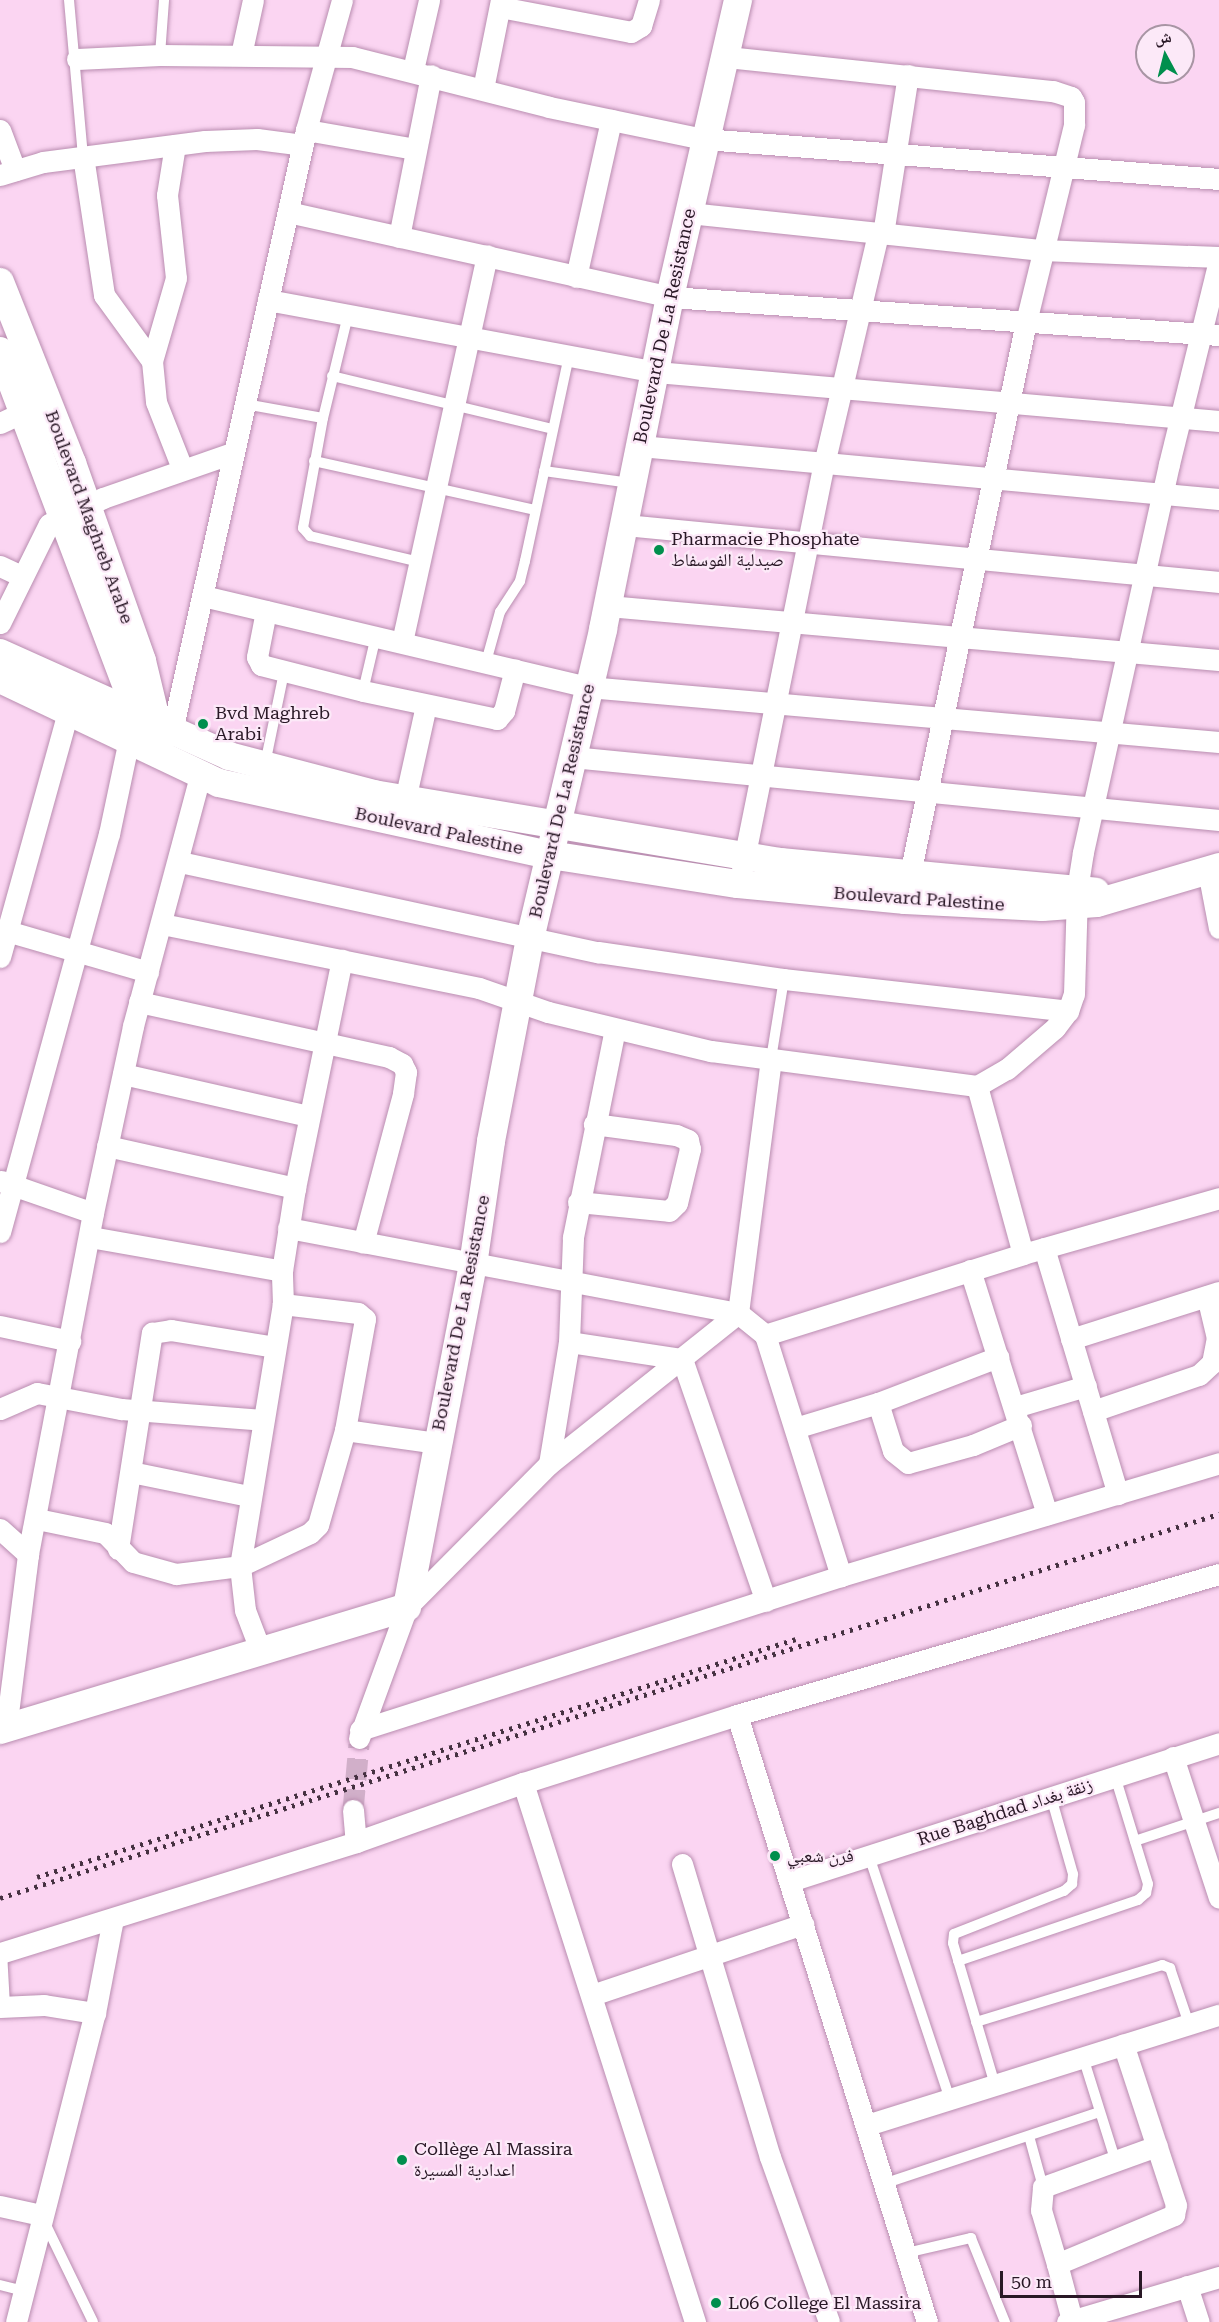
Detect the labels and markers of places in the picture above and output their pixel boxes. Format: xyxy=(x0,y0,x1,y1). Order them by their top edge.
place label: Pharmacie Phosphate صيدلية الفوسفاط xyxy=(671,529,859,572)
marker: Pharmacie Phosphate صيدلية الفوسفاط xyxy=(652,543,666,557)
place label: Bvd Maghreb Arabi xyxy=(215,703,330,746)
marker: Bvd Maghreb Arabi xyxy=(196,717,210,731)
place label: فرن شعبي xyxy=(787,1845,854,1867)
marker: فرن شعبي xyxy=(768,1849,782,1863)
place label: Collège Al Massira اعدادية المسيرة xyxy=(414,2139,573,2182)
marker: Collège Al Massira اعدادية المسيرة xyxy=(395,2153,409,2167)
place label: L06 College El Massira xyxy=(728,2292,921,2314)
marker: L06 College El Massira xyxy=(709,2296,723,2310)

